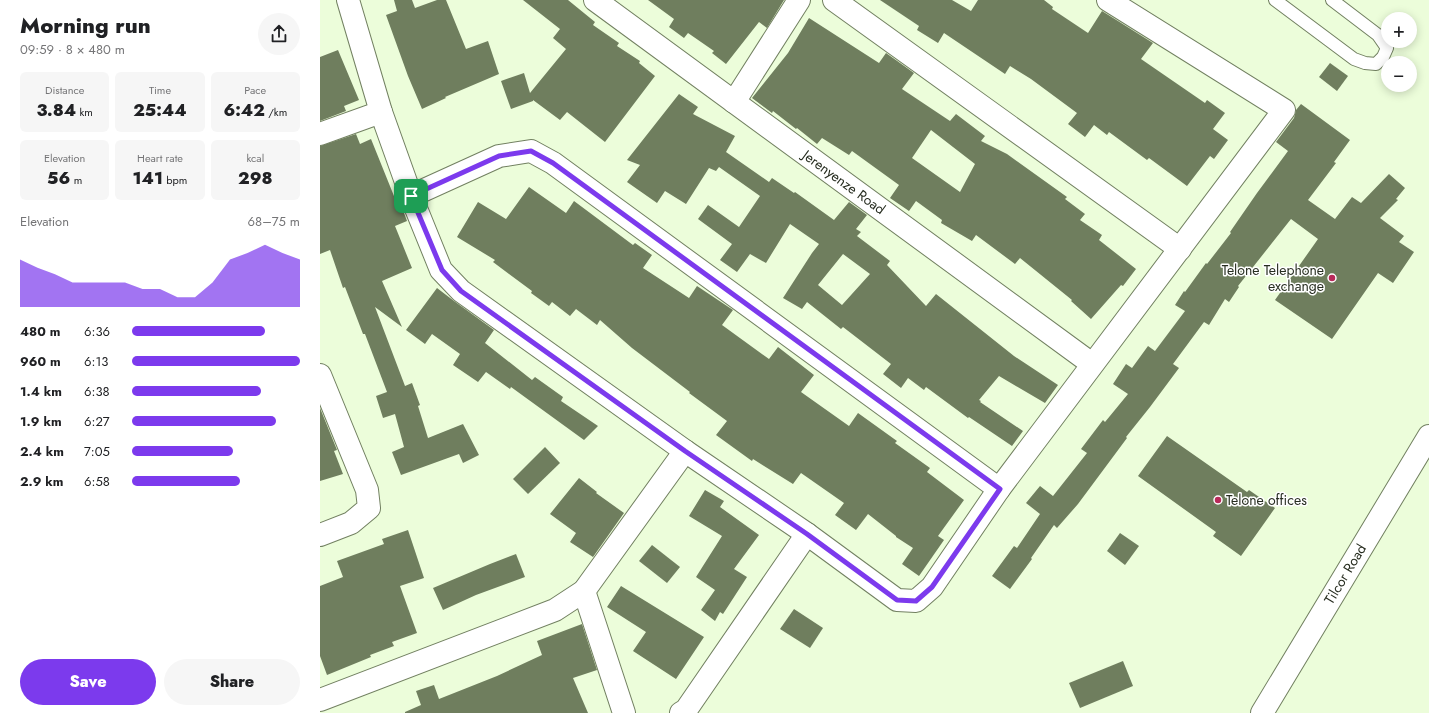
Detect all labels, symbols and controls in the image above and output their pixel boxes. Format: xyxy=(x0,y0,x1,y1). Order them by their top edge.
text: Morning run xyxy=(20,9,151,41)
map controls xyxy=(1381,12,1417,92)
button: + xyxy=(1381,12,1417,48)
button: share xyxy=(258,13,300,55)
text: 09:59 · 8 × 480 m xyxy=(20,40,125,59)
button: − xyxy=(1381,56,1417,92)
text: Distance xyxy=(45,82,84,98)
text: Time xyxy=(149,82,171,98)
text: Pace xyxy=(244,82,266,98)
text: 3.84 xyxy=(36,98,76,122)
text: 25:44 xyxy=(133,98,187,122)
text: 6:42 xyxy=(223,98,265,122)
text: km xyxy=(76,104,93,120)
text: /km xyxy=(265,104,287,120)
street label: Jerenyenze Road xyxy=(797,144,890,219)
text: Elevation xyxy=(44,150,85,166)
text: Heart rate xyxy=(137,150,183,166)
text: kcal xyxy=(246,150,264,166)
text: 56 xyxy=(47,166,70,190)
text: 141 xyxy=(133,166,163,190)
text: 298 xyxy=(238,166,273,190)
text: m xyxy=(70,172,82,188)
text: bpm xyxy=(163,172,187,188)
pin xyxy=(394,179,428,213)
icon: arrive xyxy=(400,185,422,207)
text: Elevation xyxy=(20,212,69,231)
text: 68–75 m xyxy=(248,212,300,231)
place label: Telone Telephone exchange xyxy=(1222,260,1324,296)
marker: Telone Telephone exchange xyxy=(1327,273,1337,283)
text: 480 m xyxy=(20,322,60,341)
text: 6:36 xyxy=(84,322,110,341)
text: 960 m xyxy=(20,352,61,371)
text: 6:13 xyxy=(84,352,108,371)
text: 1.4 km xyxy=(20,382,62,401)
text: 6:38 xyxy=(84,382,110,401)
text: 1.9 km xyxy=(20,412,62,431)
text: 6:27 xyxy=(84,412,110,431)
text: 2.4 km xyxy=(20,442,64,461)
text: 7:05 xyxy=(84,442,110,461)
text: 2.9 km xyxy=(20,472,63,491)
text: 6:58 xyxy=(84,472,110,491)
place label: Telone offices xyxy=(1226,490,1307,510)
marker: Telone offices xyxy=(1213,495,1223,505)
street label: Tilcor Road xyxy=(1319,540,1371,608)
button: Save xyxy=(20,659,156,705)
button: Share xyxy=(164,659,300,705)

